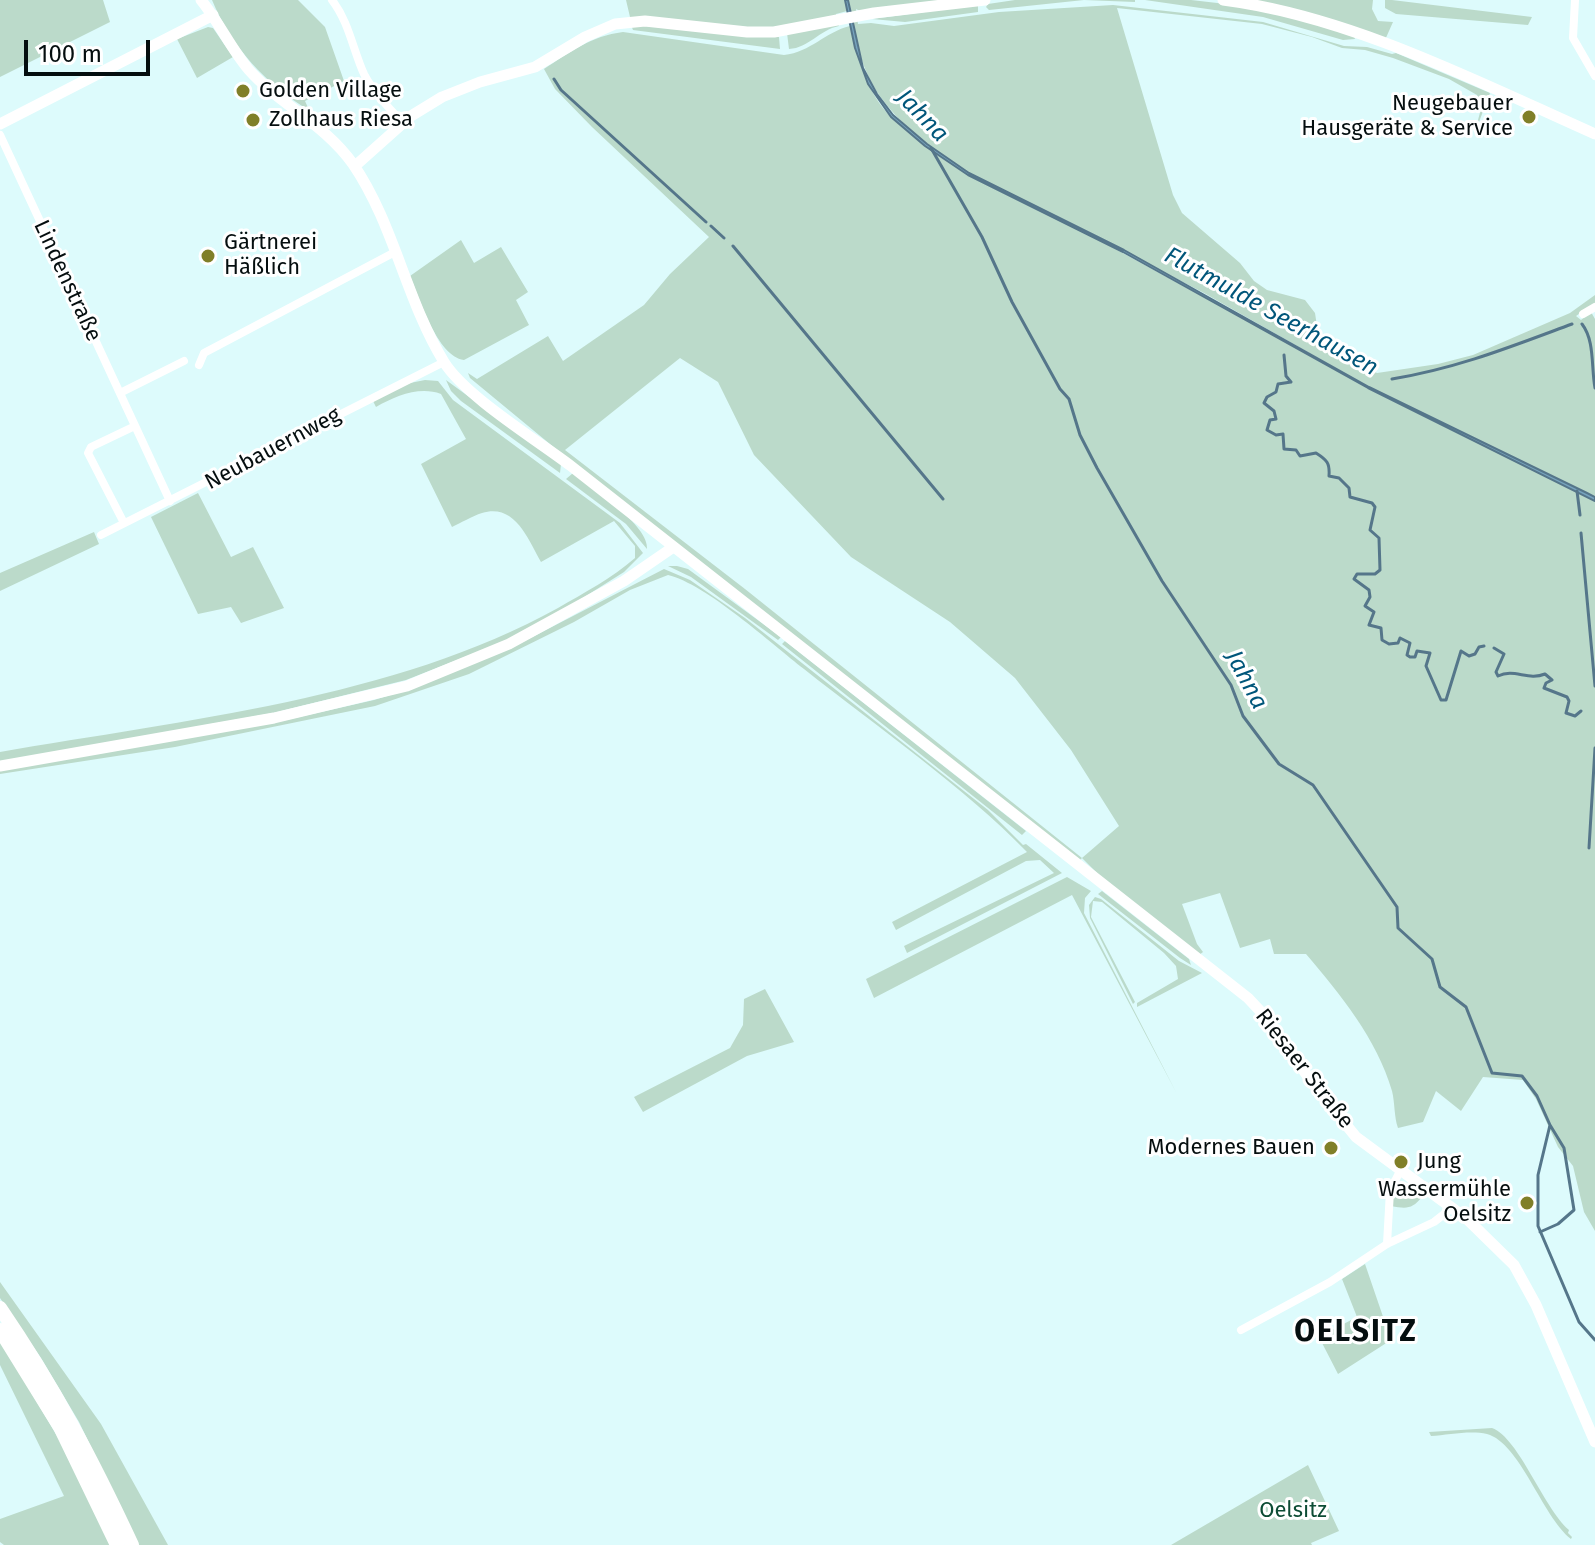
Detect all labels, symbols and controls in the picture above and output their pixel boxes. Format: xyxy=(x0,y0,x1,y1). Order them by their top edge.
scale bar xyxy=(28,24,154,74)
text: 100 m xyxy=(38,40,102,68)
place label: Golden Village xyxy=(259,78,402,104)
marker: Golden Village xyxy=(234,82,252,100)
water label: Jahna xyxy=(890,84,954,148)
place label: Neugebauer Hausgeräte & Service xyxy=(1301,91,1513,142)
place label: Zollhaus Riesa xyxy=(269,107,413,133)
marker: Neugebauer Hausgeräte & Service xyxy=(1520,108,1538,126)
marker: Zollhaus Riesa xyxy=(244,111,262,129)
street label: Lindenstraße xyxy=(27,216,107,346)
place label: Gärtnerei Häßlich xyxy=(224,230,317,282)
water label: Flutmulde Seerhausen xyxy=(1159,241,1383,383)
marker: Gärtnerei Häßlich xyxy=(199,247,217,265)
street label: Neubauernweg xyxy=(201,402,345,496)
water label: Jahna xyxy=(1219,646,1273,714)
street label: Riesaer Straße xyxy=(1249,1004,1359,1134)
place label: Modernes Bauen xyxy=(1147,1135,1315,1161)
marker: Modernes Bauen xyxy=(1322,1139,1340,1157)
place label: Jung xyxy=(1417,1149,1461,1175)
marker: Jung xyxy=(1392,1153,1410,1171)
place label: Wassermühle Oelsitz xyxy=(1378,1177,1511,1228)
marker: Wassermühle Oelsitz xyxy=(1518,1194,1536,1212)
district label: OELSITZ xyxy=(1294,1315,1418,1351)
park label: Oelsitz xyxy=(1259,1498,1327,1524)

